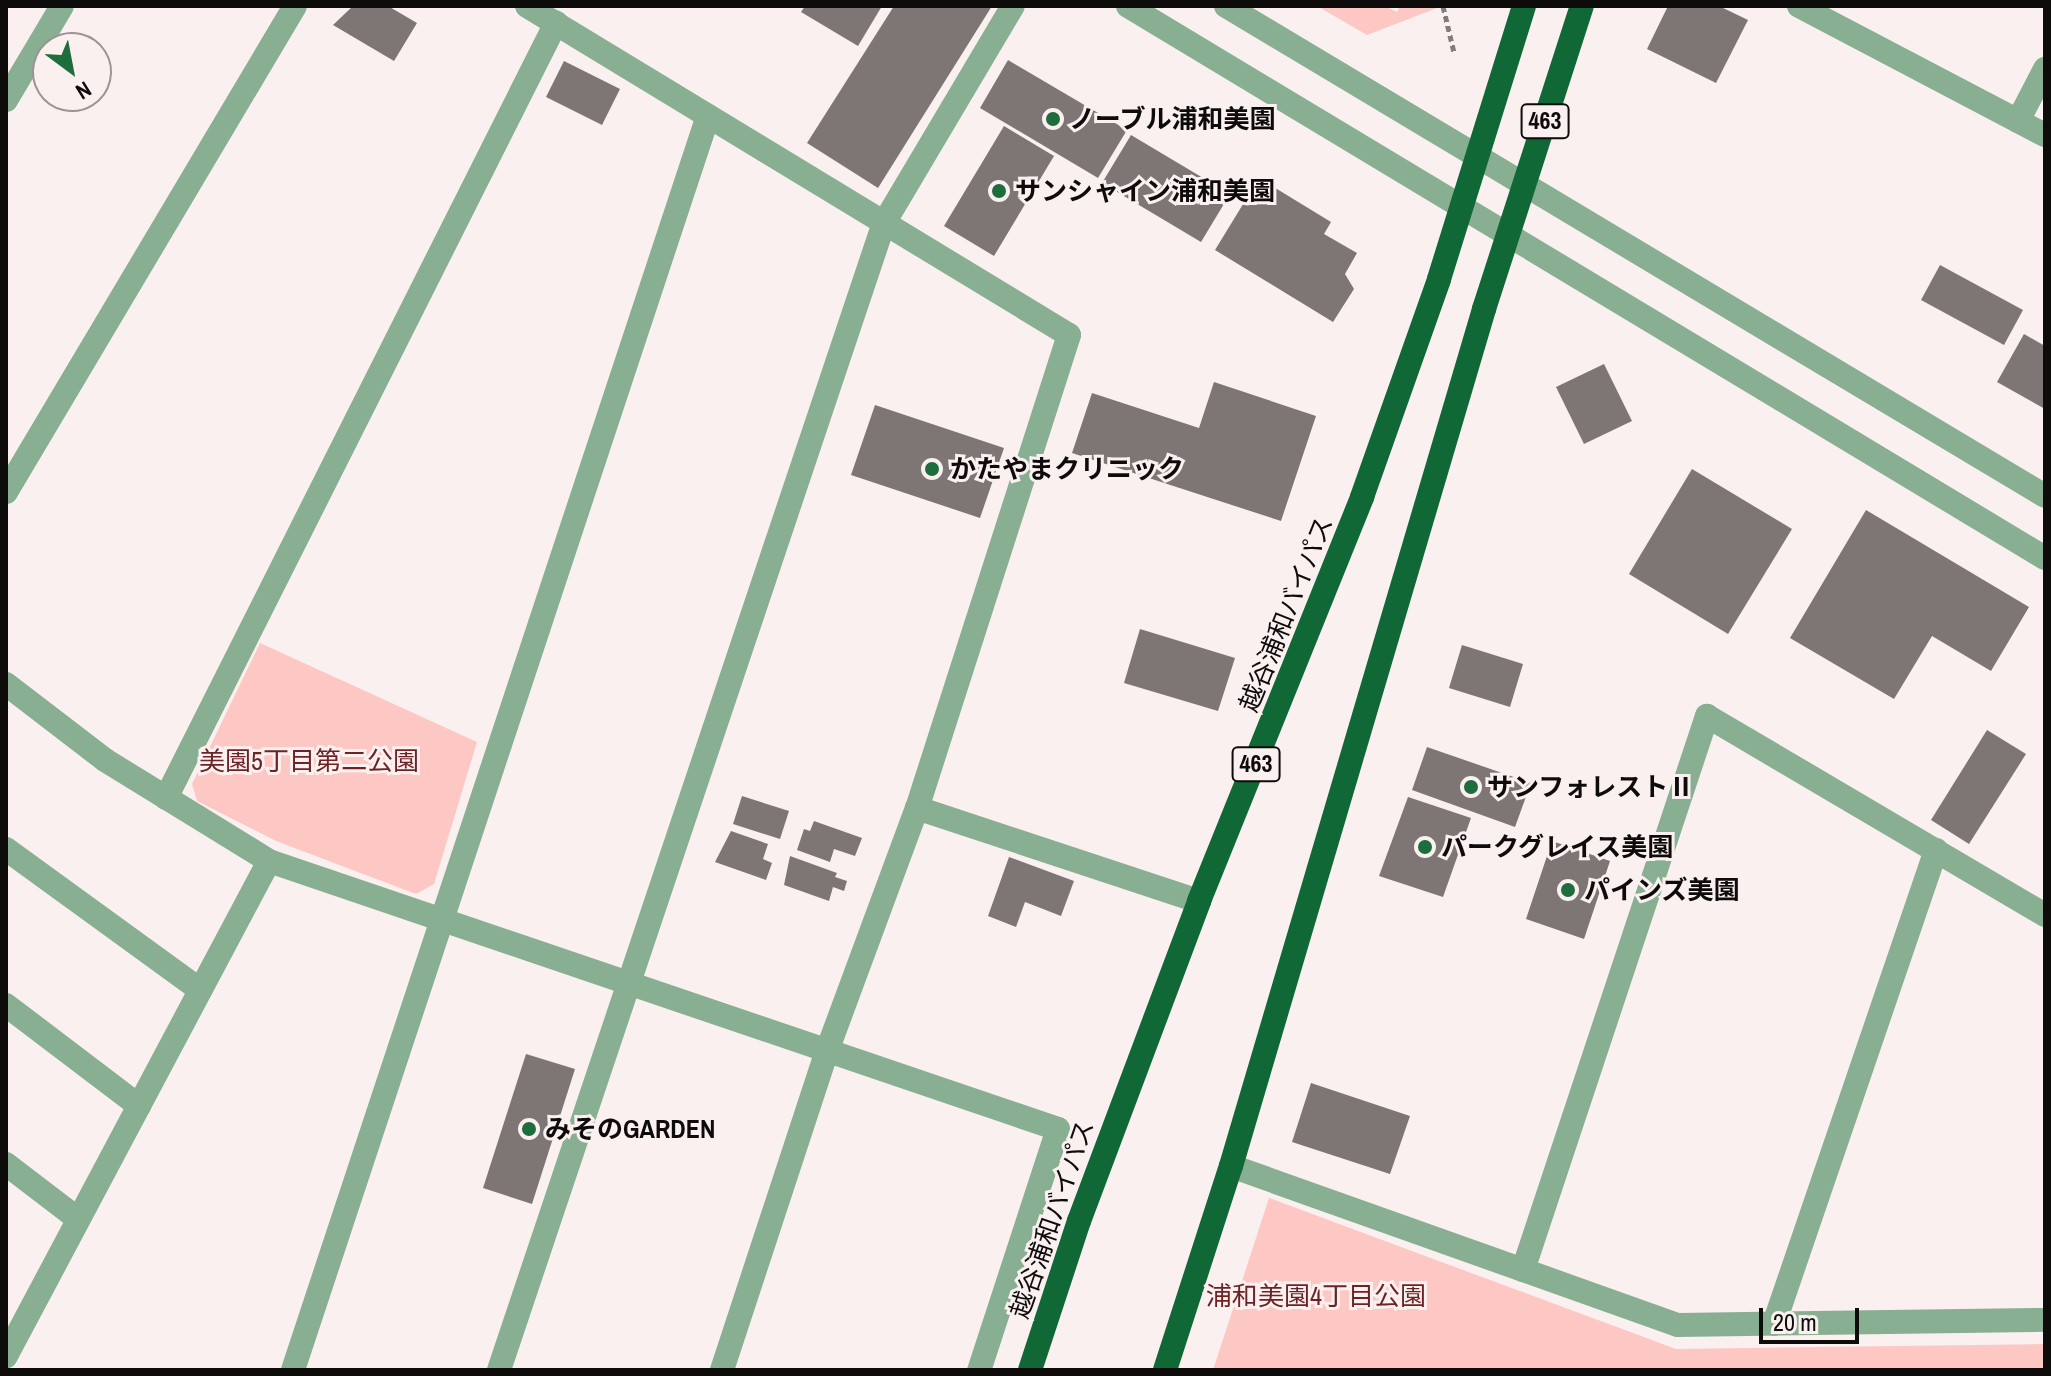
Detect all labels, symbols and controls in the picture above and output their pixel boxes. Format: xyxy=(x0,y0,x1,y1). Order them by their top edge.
north arrow xyxy=(32,32,112,112)
text: N xyxy=(70,74,97,107)
road number: 463 xyxy=(1519,101,1571,141)
place label: ノーブル浦和美園 xyxy=(1069,103,1277,135)
marker: ノーブル浦和美園 xyxy=(1044,110,1062,128)
place label: サンシャイン浦和美園 xyxy=(1015,175,1275,207)
marker: サンシャイン浦和美園 xyxy=(990,182,1008,200)
place label: かたやまクリニック xyxy=(950,453,1184,485)
marker: かたやまクリニック xyxy=(921,458,943,480)
street label: 越谷浦和バイパス xyxy=(1233,512,1339,716)
road number: 463 xyxy=(1230,744,1282,784)
park label: 美園5丁目第二公園 xyxy=(199,745,419,777)
place label: サンフォレストⅡ xyxy=(1487,771,1695,803)
marker: サンフォレストⅡ xyxy=(1462,778,1480,796)
place label: パークグレイス美園 xyxy=(1441,831,1675,863)
marker: パークグレイス美園 xyxy=(1416,838,1434,856)
place label: パインズ美園 xyxy=(1584,874,1740,906)
marker: パインズ美園 xyxy=(1559,881,1577,899)
place label: みそのGARDEN xyxy=(545,1113,715,1145)
street label: 越谷浦和バイパス xyxy=(1003,1116,1101,1322)
marker: みそのGARDEN xyxy=(520,1120,538,1138)
park label: 浦和美園4丁目公園 xyxy=(1206,1280,1426,1312)
scale bar xyxy=(1763,1292,1863,1342)
text: 20 m xyxy=(1773,1306,1817,1338)

